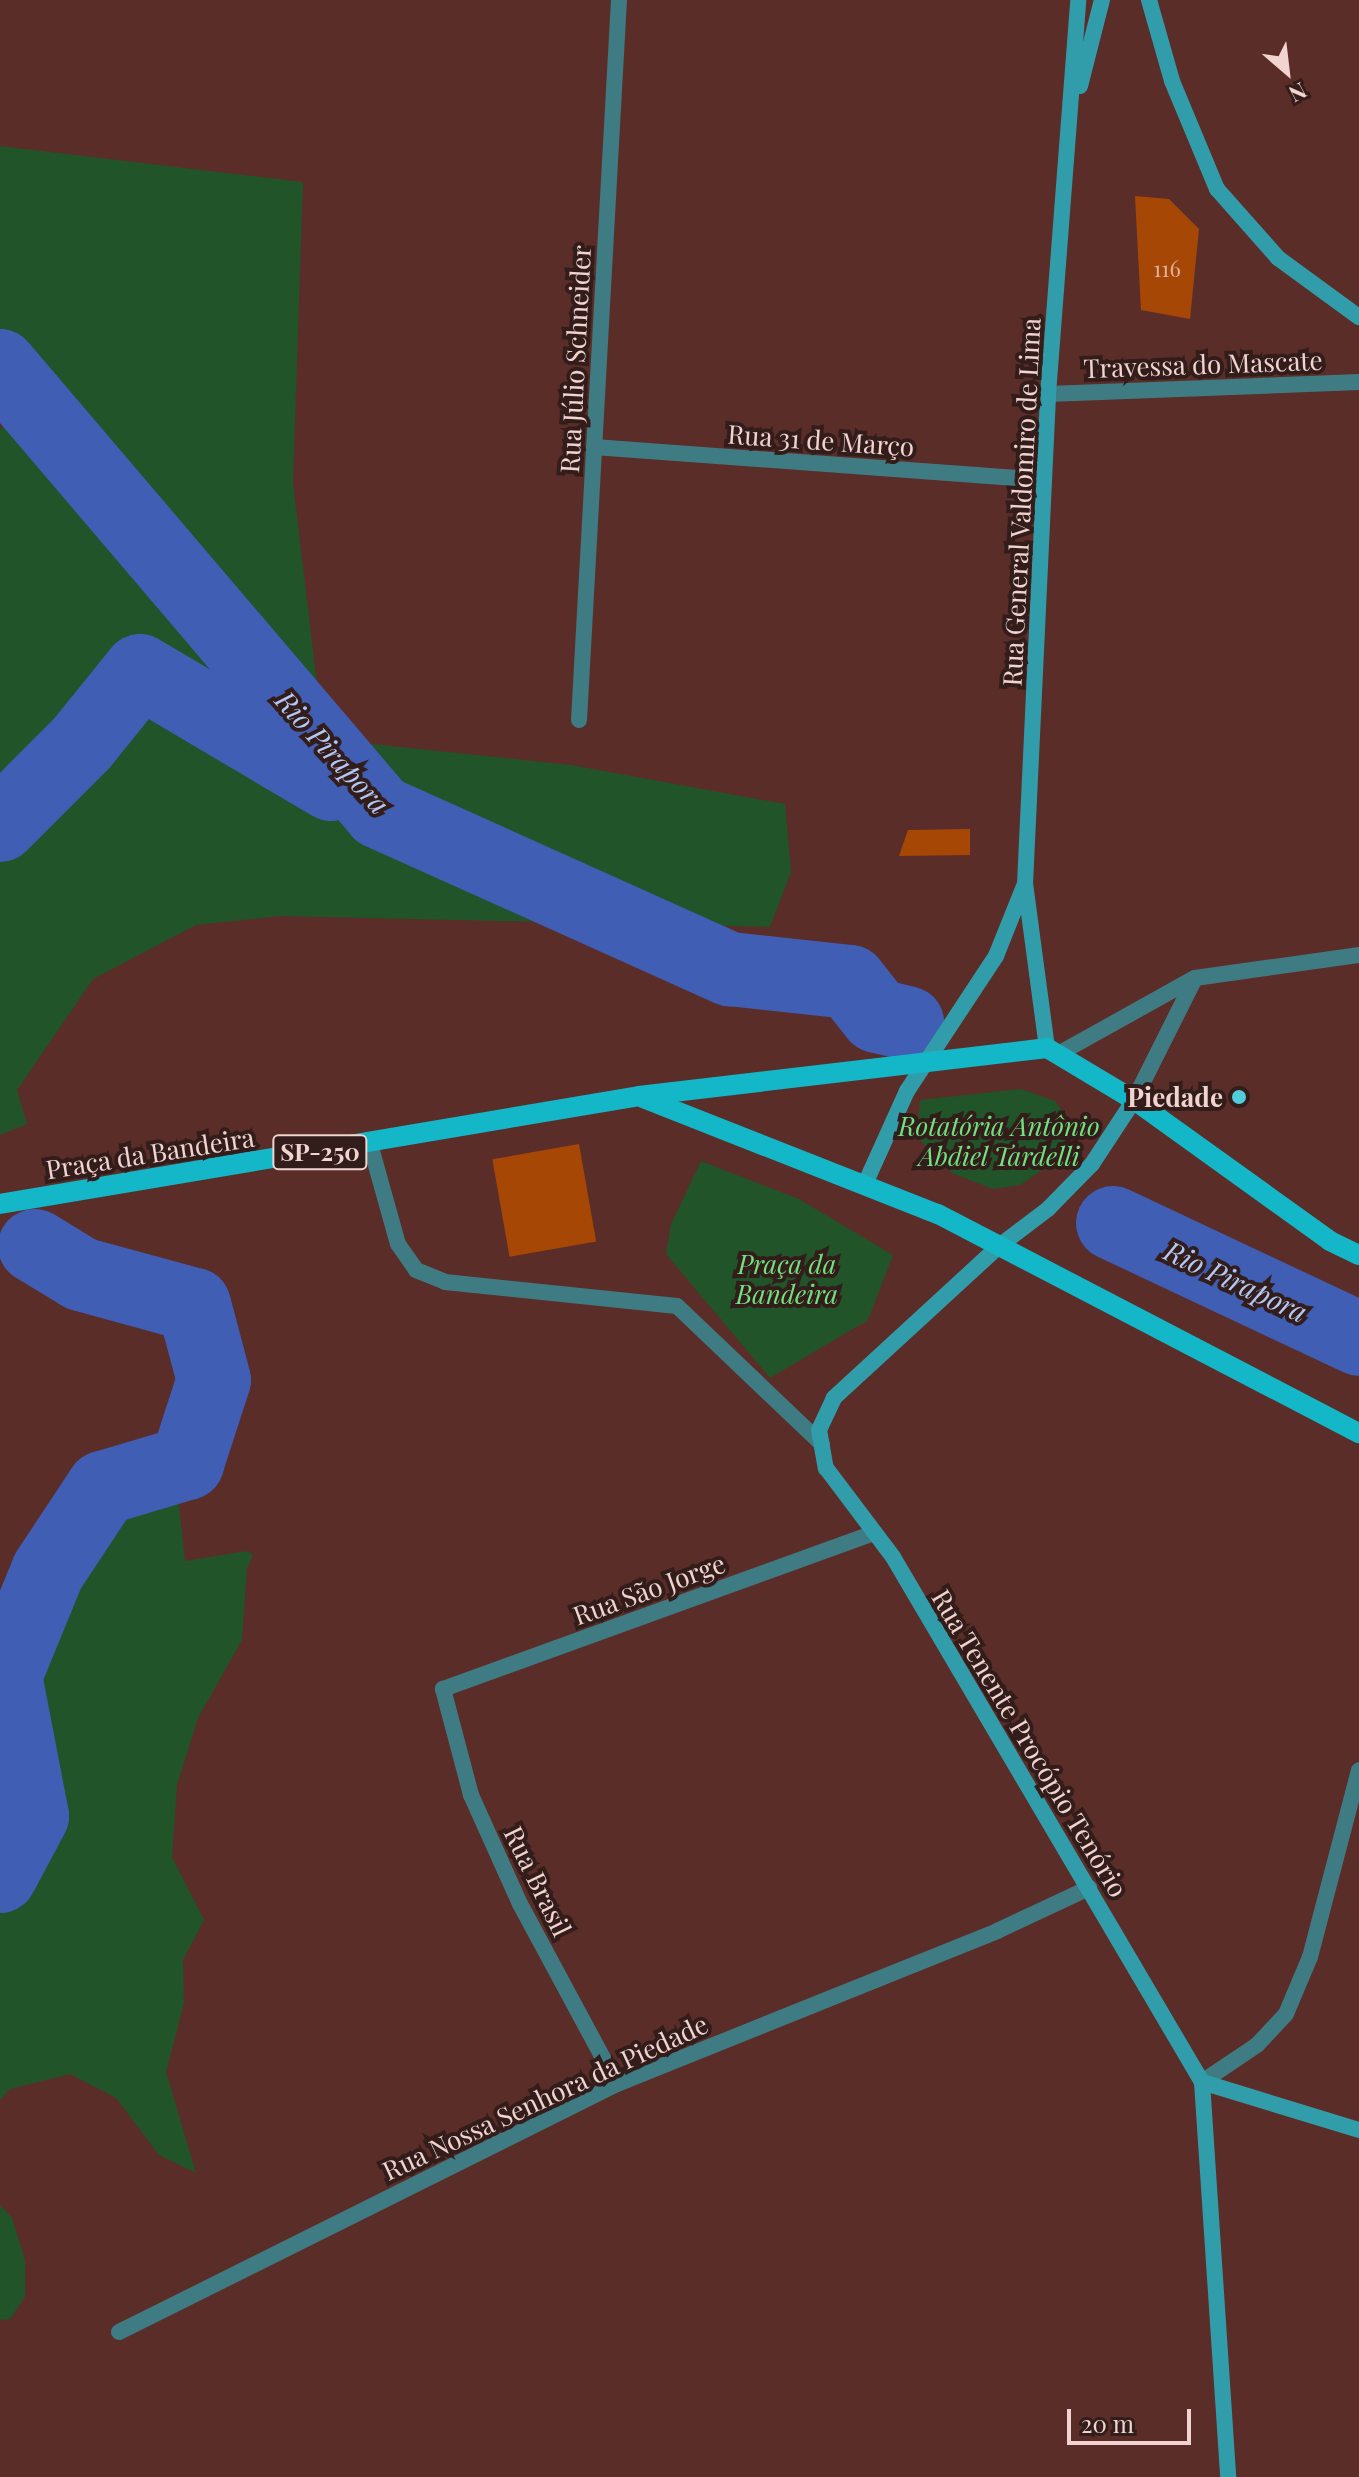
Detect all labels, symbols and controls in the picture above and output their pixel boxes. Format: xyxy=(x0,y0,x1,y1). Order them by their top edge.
north arrow xyxy=(1247,32,1327,112)
text: N xyxy=(1284,76,1312,110)
street label: Rua Júlio Schneider xyxy=(553,244,597,474)
house number: 116 xyxy=(1153,256,1181,282)
street label: Rua General Valdomiro de Lima xyxy=(996,316,1046,688)
street label: Travessa do Mascate xyxy=(1083,344,1323,384)
street label: Rua 31 de Março xyxy=(726,418,916,462)
water label: Rio Pirapora xyxy=(269,684,397,820)
place label: Piedade xyxy=(1127,1081,1223,1113)
marker: Piedade xyxy=(1230,1088,1248,1106)
park label: Rotatória Antônio Abdiel Tardelli xyxy=(898,1110,1100,1172)
street label: Praça da Bandeira xyxy=(43,1121,257,1185)
road number: SP-250 xyxy=(272,1132,368,1172)
water label: Rio Pirapora xyxy=(1159,1233,1313,1329)
park label: Praça da Bandeira xyxy=(736,1248,838,1310)
street label: Rua São Jorge xyxy=(569,1547,729,1631)
street label: Rua Tenente Procópio Tenório xyxy=(925,1583,1135,1903)
street label: Rua Brasil xyxy=(498,1821,578,1941)
street label: Rua Nossa Senhora da Piedade xyxy=(377,2008,713,2186)
scale bar xyxy=(1071,2393,1195,2443)
text: 20 m xyxy=(1081,2407,1134,2439)

